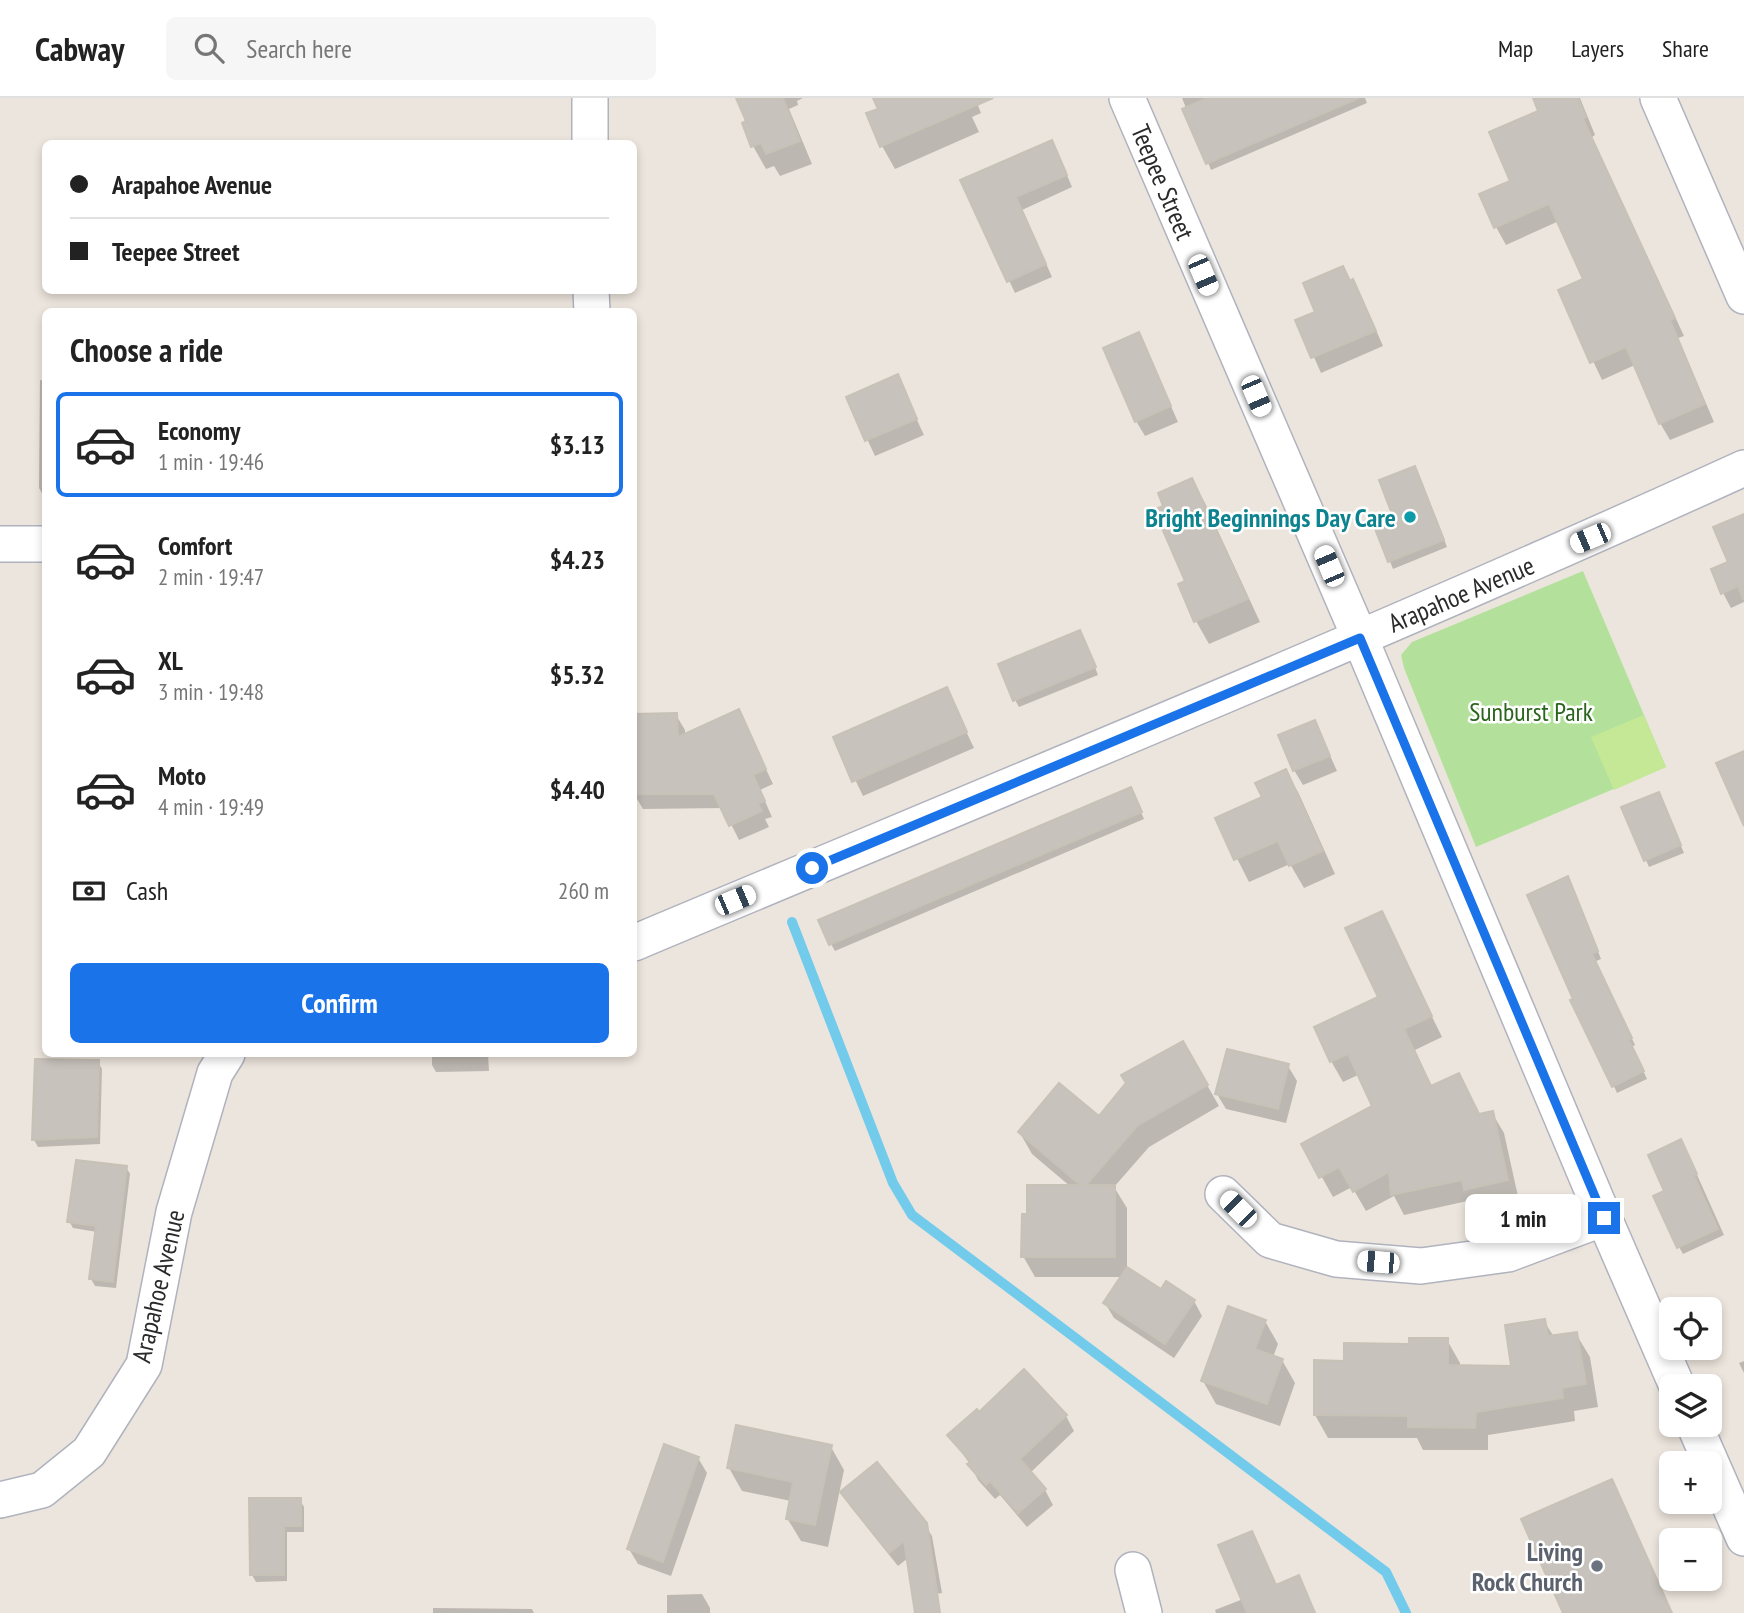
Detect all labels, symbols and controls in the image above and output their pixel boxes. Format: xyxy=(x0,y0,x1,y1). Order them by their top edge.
search box xyxy=(166,17,656,80)
text: Cabway xyxy=(35,27,124,70)
icon: search xyxy=(190,29,228,67)
text: Search here xyxy=(246,32,352,65)
text: Map xyxy=(1498,33,1533,64)
text: Layers xyxy=(1571,33,1624,64)
text: Share xyxy=(1662,33,1709,64)
street label: Teepee Street xyxy=(1124,119,1202,245)
text: Arapahoe Avenue xyxy=(112,168,272,201)
text: Teepee Street xyxy=(112,235,239,268)
car xyxy=(1186,252,1221,298)
text: Choose a ride xyxy=(70,329,223,371)
car xyxy=(1239,373,1274,419)
icon: car xyxy=(74,413,137,476)
text: Economy xyxy=(158,414,240,447)
text: $3.13 xyxy=(550,428,605,461)
text: 1 min · 19:46 xyxy=(158,447,264,476)
place label: Bright Beginnings Day Care xyxy=(1145,501,1396,534)
marker: Bright Beginnings Day Care xyxy=(1402,509,1418,525)
car xyxy=(1567,520,1614,556)
icon: car xyxy=(74,528,137,591)
text: Comfort xyxy=(158,529,232,562)
text: $4.23 xyxy=(550,543,605,576)
car xyxy=(1312,543,1347,589)
street label: Arapahoe Avenue xyxy=(1383,548,1539,640)
text: 2 min · 19:47 xyxy=(158,562,264,591)
icon: car xyxy=(74,643,137,706)
text: XL xyxy=(158,644,183,677)
text: $5.32 xyxy=(550,658,605,691)
text: 3 min · 19:48 xyxy=(158,677,264,706)
park label: Sunburst Park xyxy=(1469,695,1593,728)
icon: car xyxy=(74,758,137,821)
text: Moto xyxy=(158,759,206,792)
text: $4.40 xyxy=(550,773,605,806)
text: 4 min · 19:49 xyxy=(158,792,264,821)
route start xyxy=(796,852,828,884)
icon: cash xyxy=(70,872,108,910)
text: Cash xyxy=(126,874,168,907)
text: 260 m xyxy=(558,876,609,905)
car xyxy=(712,882,759,918)
button: Confirm xyxy=(70,963,609,1043)
car xyxy=(1216,1187,1261,1231)
callout: 1 min xyxy=(1464,1194,1580,1242)
route end xyxy=(1588,1202,1620,1234)
text: 1 min xyxy=(1500,1204,1546,1233)
street label: Arapahoe Avenue xyxy=(124,1207,192,1365)
car xyxy=(1357,1250,1400,1274)
map controls xyxy=(1659,1297,1722,1591)
button: locate xyxy=(1659,1297,1722,1360)
button: layers xyxy=(1659,1374,1722,1437)
button: + xyxy=(1659,1451,1722,1514)
button: − xyxy=(1659,1528,1722,1591)
place label: Living Rock Church xyxy=(1472,1535,1583,1598)
marker: Living Rock Church xyxy=(1589,1558,1605,1574)

